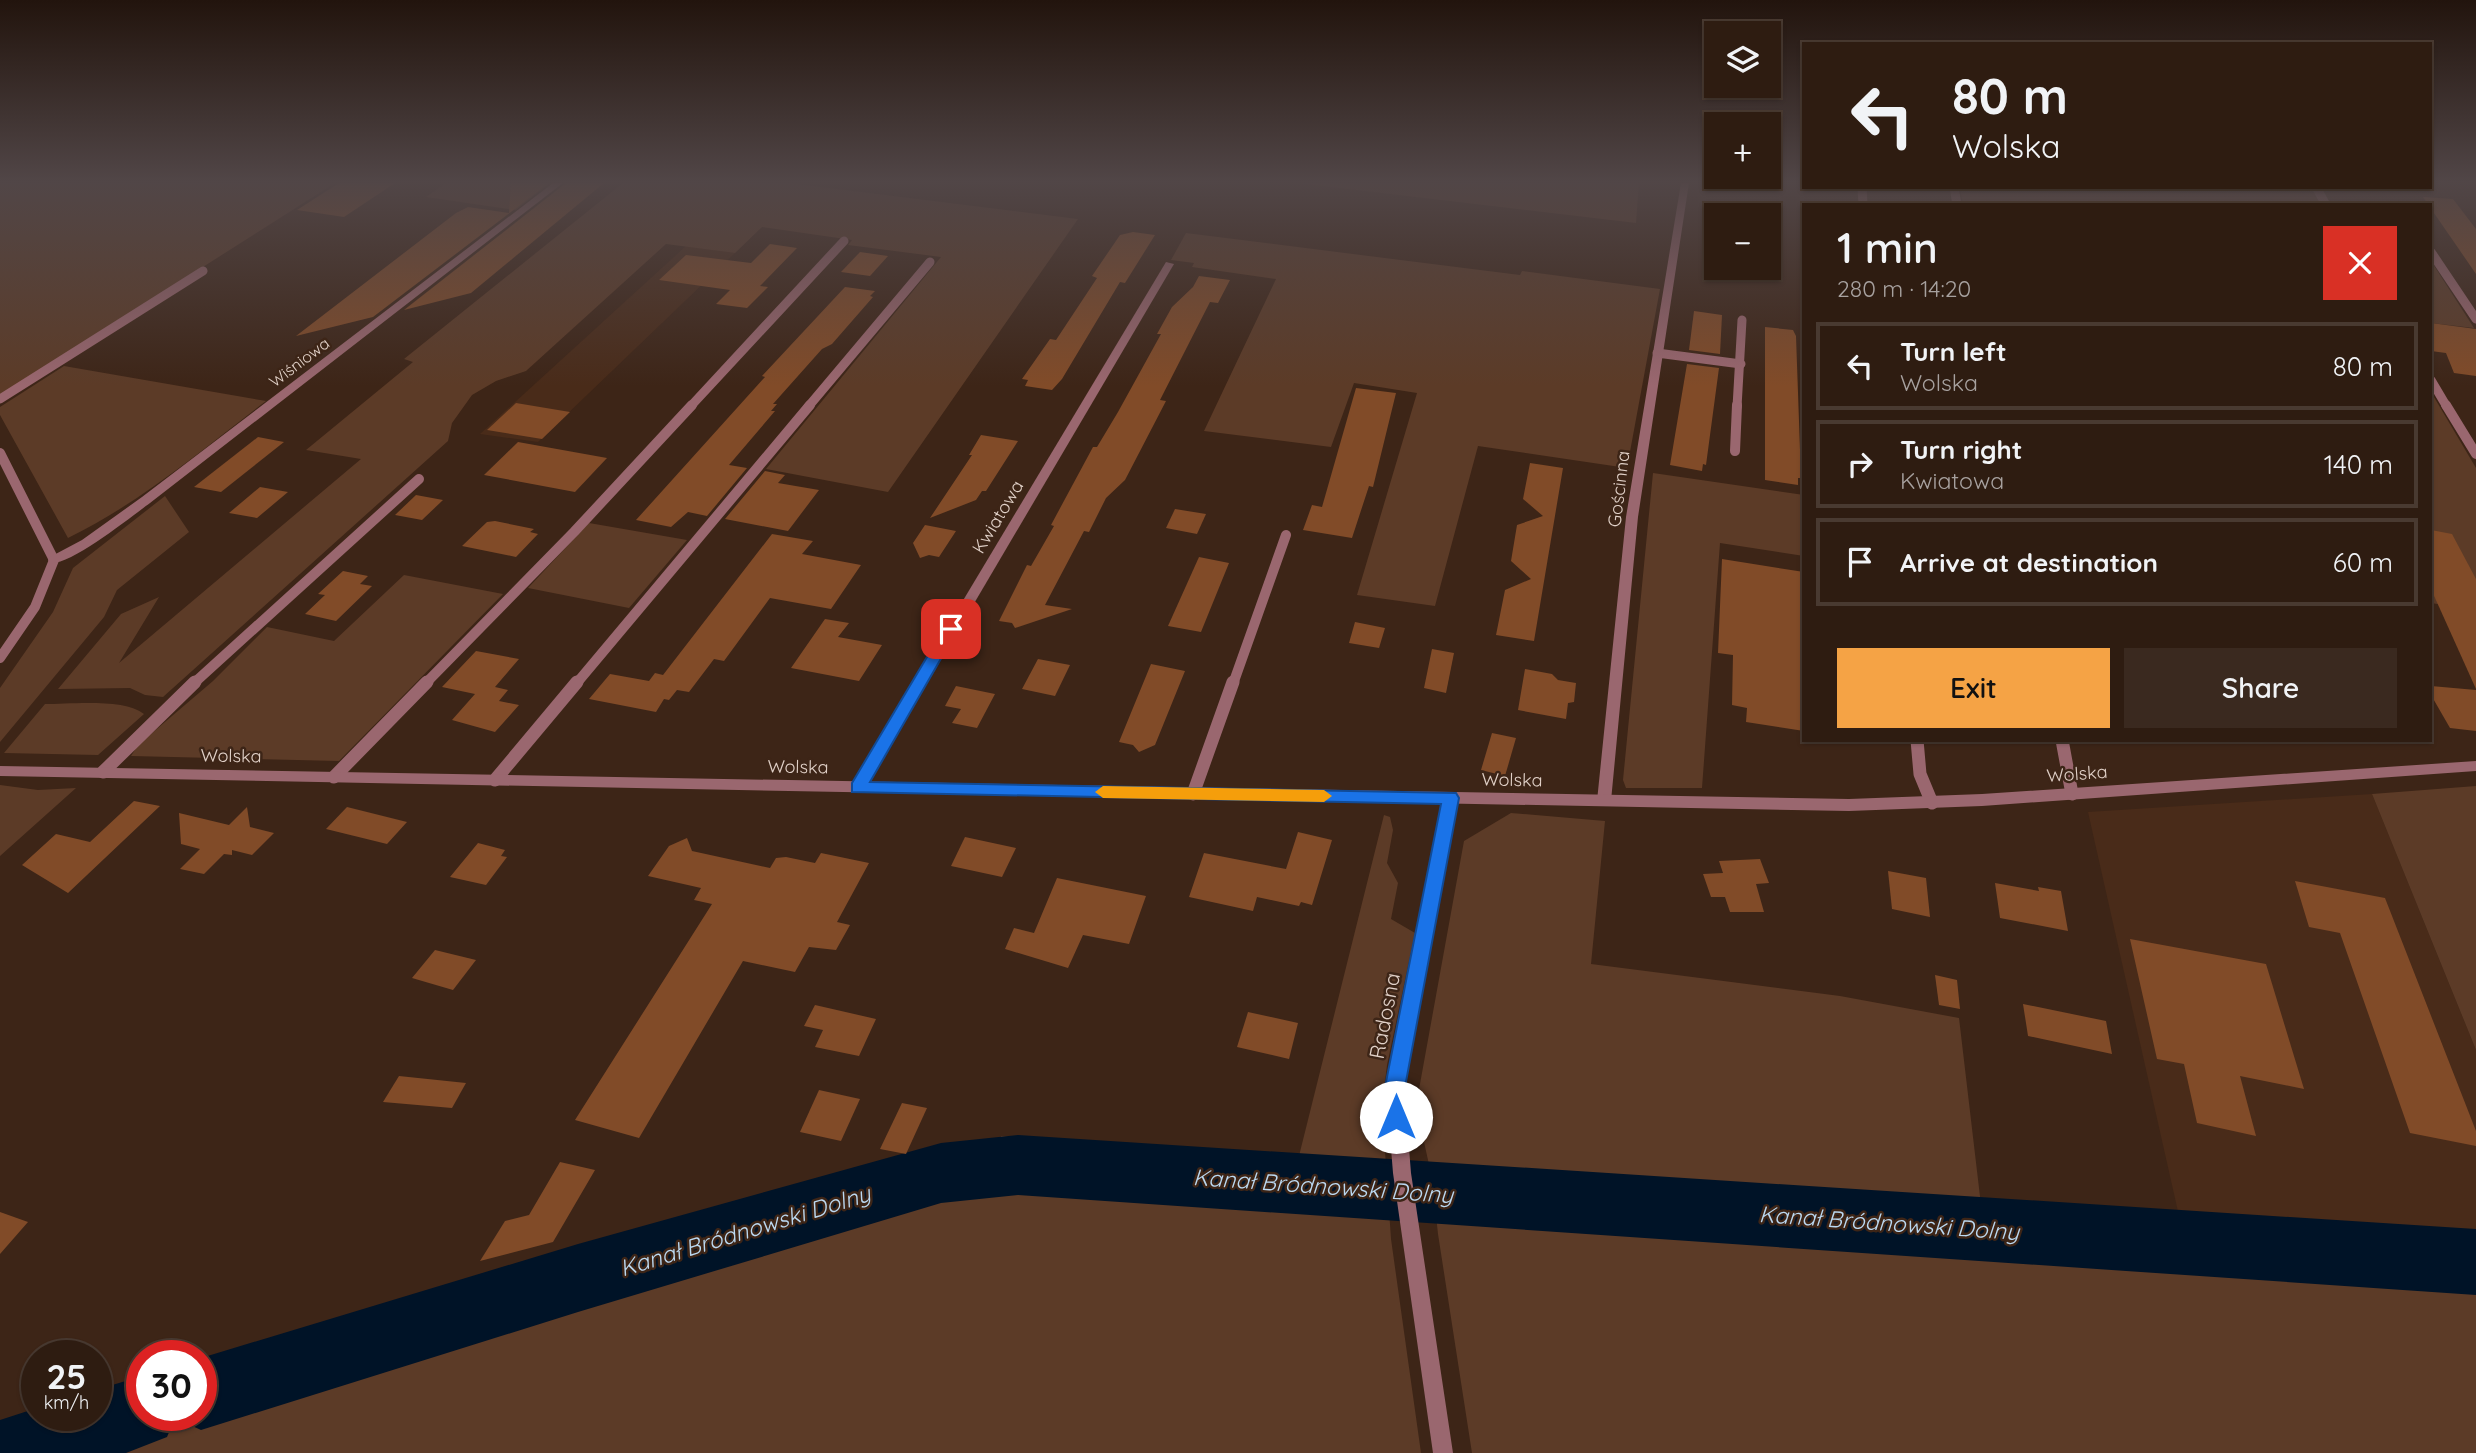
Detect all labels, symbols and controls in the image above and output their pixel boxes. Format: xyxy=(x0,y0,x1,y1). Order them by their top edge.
map controls xyxy=(1704,21,1781,280)
button: layers xyxy=(1704,21,1781,98)
text: 80 m xyxy=(1952,65,2068,126)
icon: left xyxy=(1837,70,1928,161)
button: + xyxy=(1704,112,1781,189)
text: Wolska xyxy=(1952,126,2061,166)
button: − xyxy=(1704,203,1781,280)
text: 1 min xyxy=(1837,221,1938,274)
button: close xyxy=(2323,226,2397,300)
text: 280 m · 14:20 xyxy=(1837,274,1971,303)
street label: Wiśniowa xyxy=(265,333,333,391)
text: Turn left xyxy=(1900,335,2007,368)
icon: left xyxy=(1841,347,1879,385)
text: 80 m xyxy=(2333,350,2393,383)
text: Wolska xyxy=(1900,368,1978,397)
text: Turn right xyxy=(1900,433,2022,466)
icon: right xyxy=(1841,445,1879,483)
text: 140 m xyxy=(2324,448,2393,481)
street label: Gościnna xyxy=(1602,449,1635,528)
text: Kwiatowa xyxy=(1900,466,2004,495)
street label: Kwiatowa xyxy=(967,476,1028,558)
icon: arrive xyxy=(1841,543,1879,581)
text: Arrive at destination xyxy=(1900,546,2158,579)
text: 60 m xyxy=(2333,546,2393,579)
pin xyxy=(921,599,981,659)
icon: arrive xyxy=(932,610,970,648)
button: Exit xyxy=(1837,648,2110,728)
button: Share xyxy=(2124,648,2397,728)
street label: Wolska xyxy=(200,743,262,768)
street label: Wolska xyxy=(767,754,829,779)
street label: Wolska xyxy=(2046,760,2108,787)
street label: Wolska xyxy=(1481,767,1543,792)
street label: Radosna xyxy=(1363,971,1405,1061)
position arrow xyxy=(1359,1080,1433,1154)
water label: Kanał Bródnowski Dolny xyxy=(1192,1162,1456,1209)
water label: Kanał Bródnowski Dolny xyxy=(616,1178,876,1283)
water label: Kanał Bródnowski Dolny xyxy=(1758,1199,2022,1246)
speed limit sign: 30 xyxy=(126,1340,217,1431)
text: 25 xyxy=(46,1354,87,1398)
text: km/h xyxy=(44,1391,89,1414)

